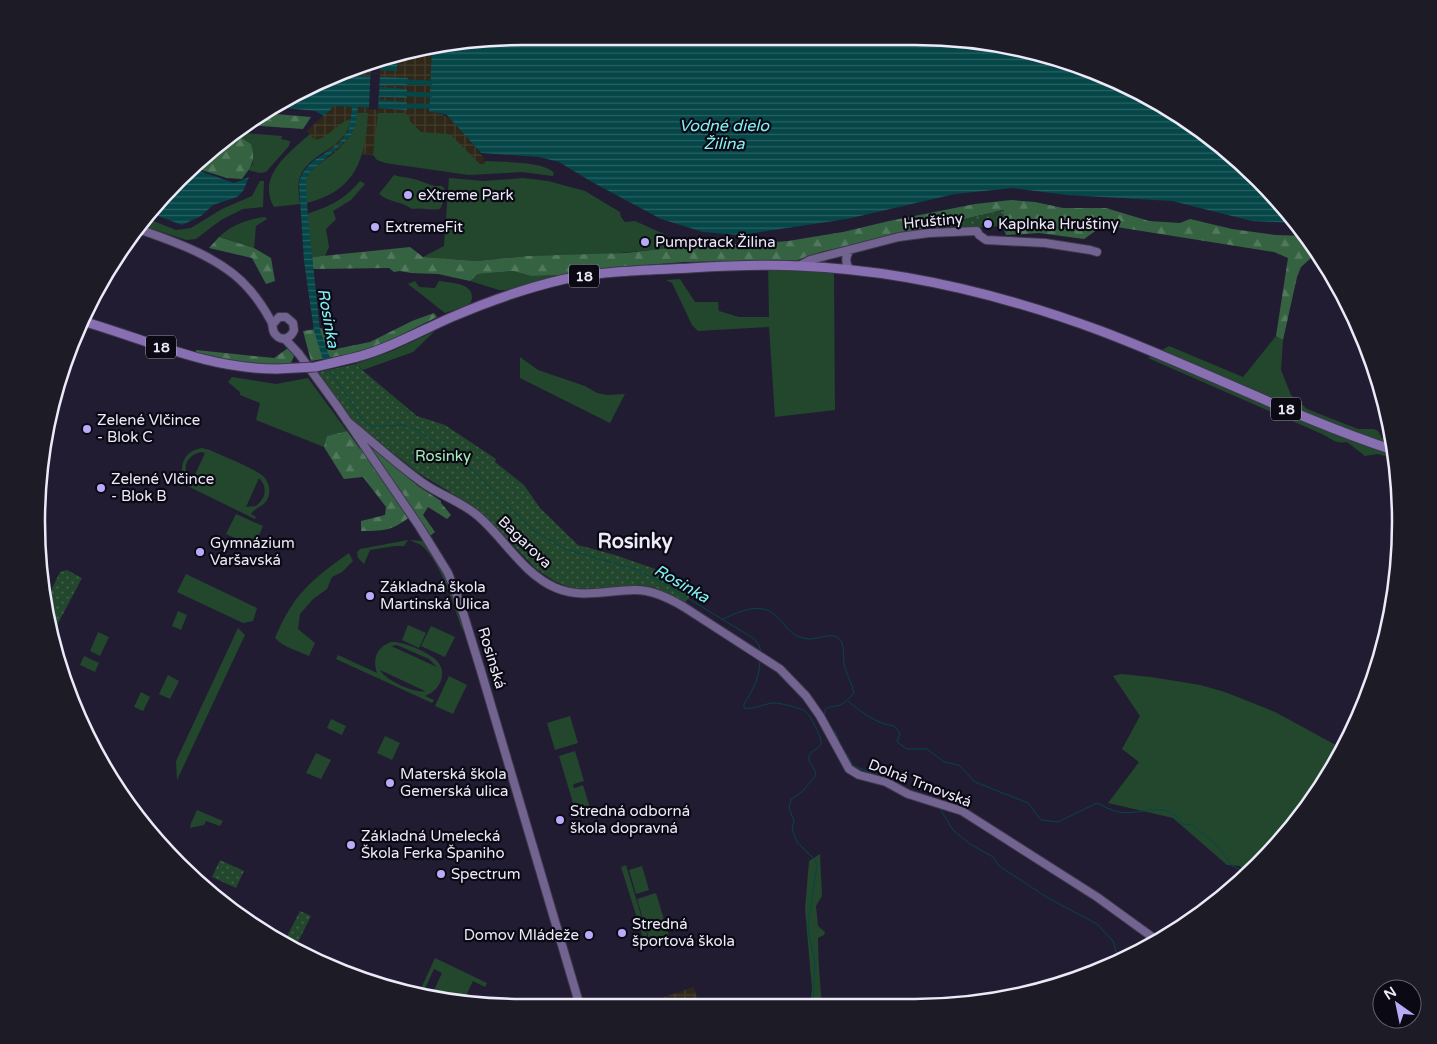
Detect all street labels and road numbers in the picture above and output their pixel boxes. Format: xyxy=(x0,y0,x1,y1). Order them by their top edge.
street label: Hruštiny xyxy=(902,209,964,233)
road number: 18 xyxy=(569,264,599,288)
road number: 18 xyxy=(146,336,176,358)
road number: 18 xyxy=(1271,398,1301,420)
street label: Bagarova xyxy=(494,512,556,572)
street label: Rosinská xyxy=(474,625,510,691)
street label: Dolná Trnovská xyxy=(866,755,974,811)

